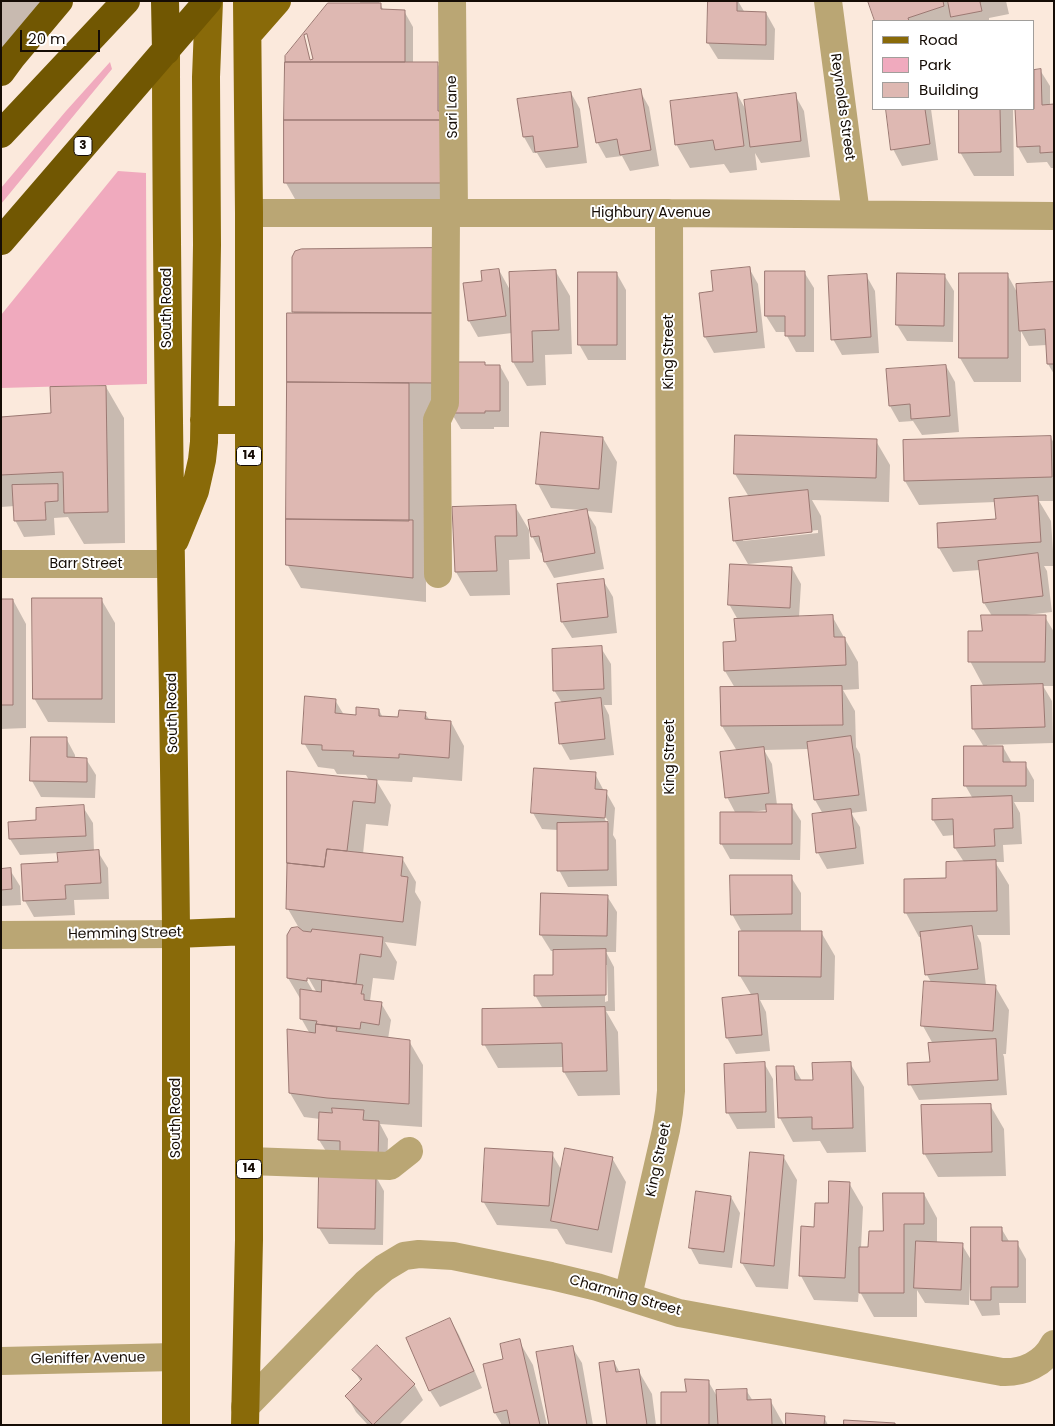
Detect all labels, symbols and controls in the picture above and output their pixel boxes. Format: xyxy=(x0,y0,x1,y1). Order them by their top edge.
scale bar xyxy=(22,20,102,52)
legend xyxy=(872,20,1035,110)
text: 20 m xyxy=(28,28,66,49)
text: Road xyxy=(919,29,958,50)
street label: Reynolds Street xyxy=(826,52,858,162)
text: Park xyxy=(919,54,951,75)
street label: Sari Lane xyxy=(444,75,462,139)
text: Building xyxy=(919,79,979,100)
road number: 3 xyxy=(74,136,92,156)
street label: Highbury Avenue xyxy=(591,205,711,221)
street label: South Road xyxy=(159,268,175,348)
street label: King Street xyxy=(661,315,677,389)
road number: 14 xyxy=(236,446,262,466)
street label: Barr Street xyxy=(49,556,123,572)
street label: South Road xyxy=(164,673,182,753)
street label: King Street xyxy=(662,720,678,794)
street label: Hemming Street xyxy=(68,925,182,943)
street label: South Road xyxy=(168,1078,184,1158)
street label: King Street xyxy=(643,1122,675,1198)
road number: 14 xyxy=(236,1160,262,1178)
street label: Charming Street xyxy=(567,1272,683,1320)
street label: Gleniffer Avenue xyxy=(30,1350,146,1368)

